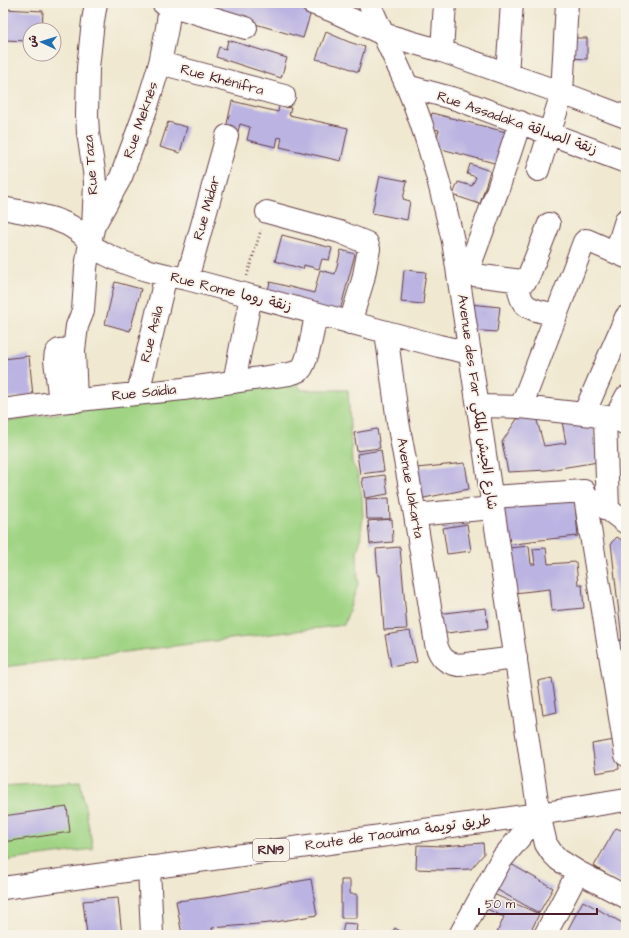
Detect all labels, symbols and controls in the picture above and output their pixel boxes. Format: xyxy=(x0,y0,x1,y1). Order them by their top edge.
north arrow xyxy=(22,22,62,62)
text: ش xyxy=(25,35,40,48)
street label: Rue Khénifra xyxy=(178,59,266,101)
street label: Rue Meknès xyxy=(119,79,163,161)
street label: Rue Assadaka زنقة الصداقة xyxy=(434,86,600,160)
street label: Rue Taza xyxy=(78,134,104,196)
street label: Rue Midar xyxy=(188,173,226,242)
street label: Rue Rome زنقة روما xyxy=(168,267,294,317)
street label: Avenue des Far شارع الجيش الملكي xyxy=(450,293,502,511)
street label: Rue Asila xyxy=(135,304,169,364)
street label: Rue Saïdia xyxy=(111,380,177,406)
street label: Avenue Jakarta xyxy=(391,436,429,540)
street label: Route de Taouima طريق تويمة xyxy=(304,810,492,856)
road number: RN19 xyxy=(253,839,289,861)
scale bar xyxy=(479,890,597,916)
text: 50 m xyxy=(485,896,516,913)

